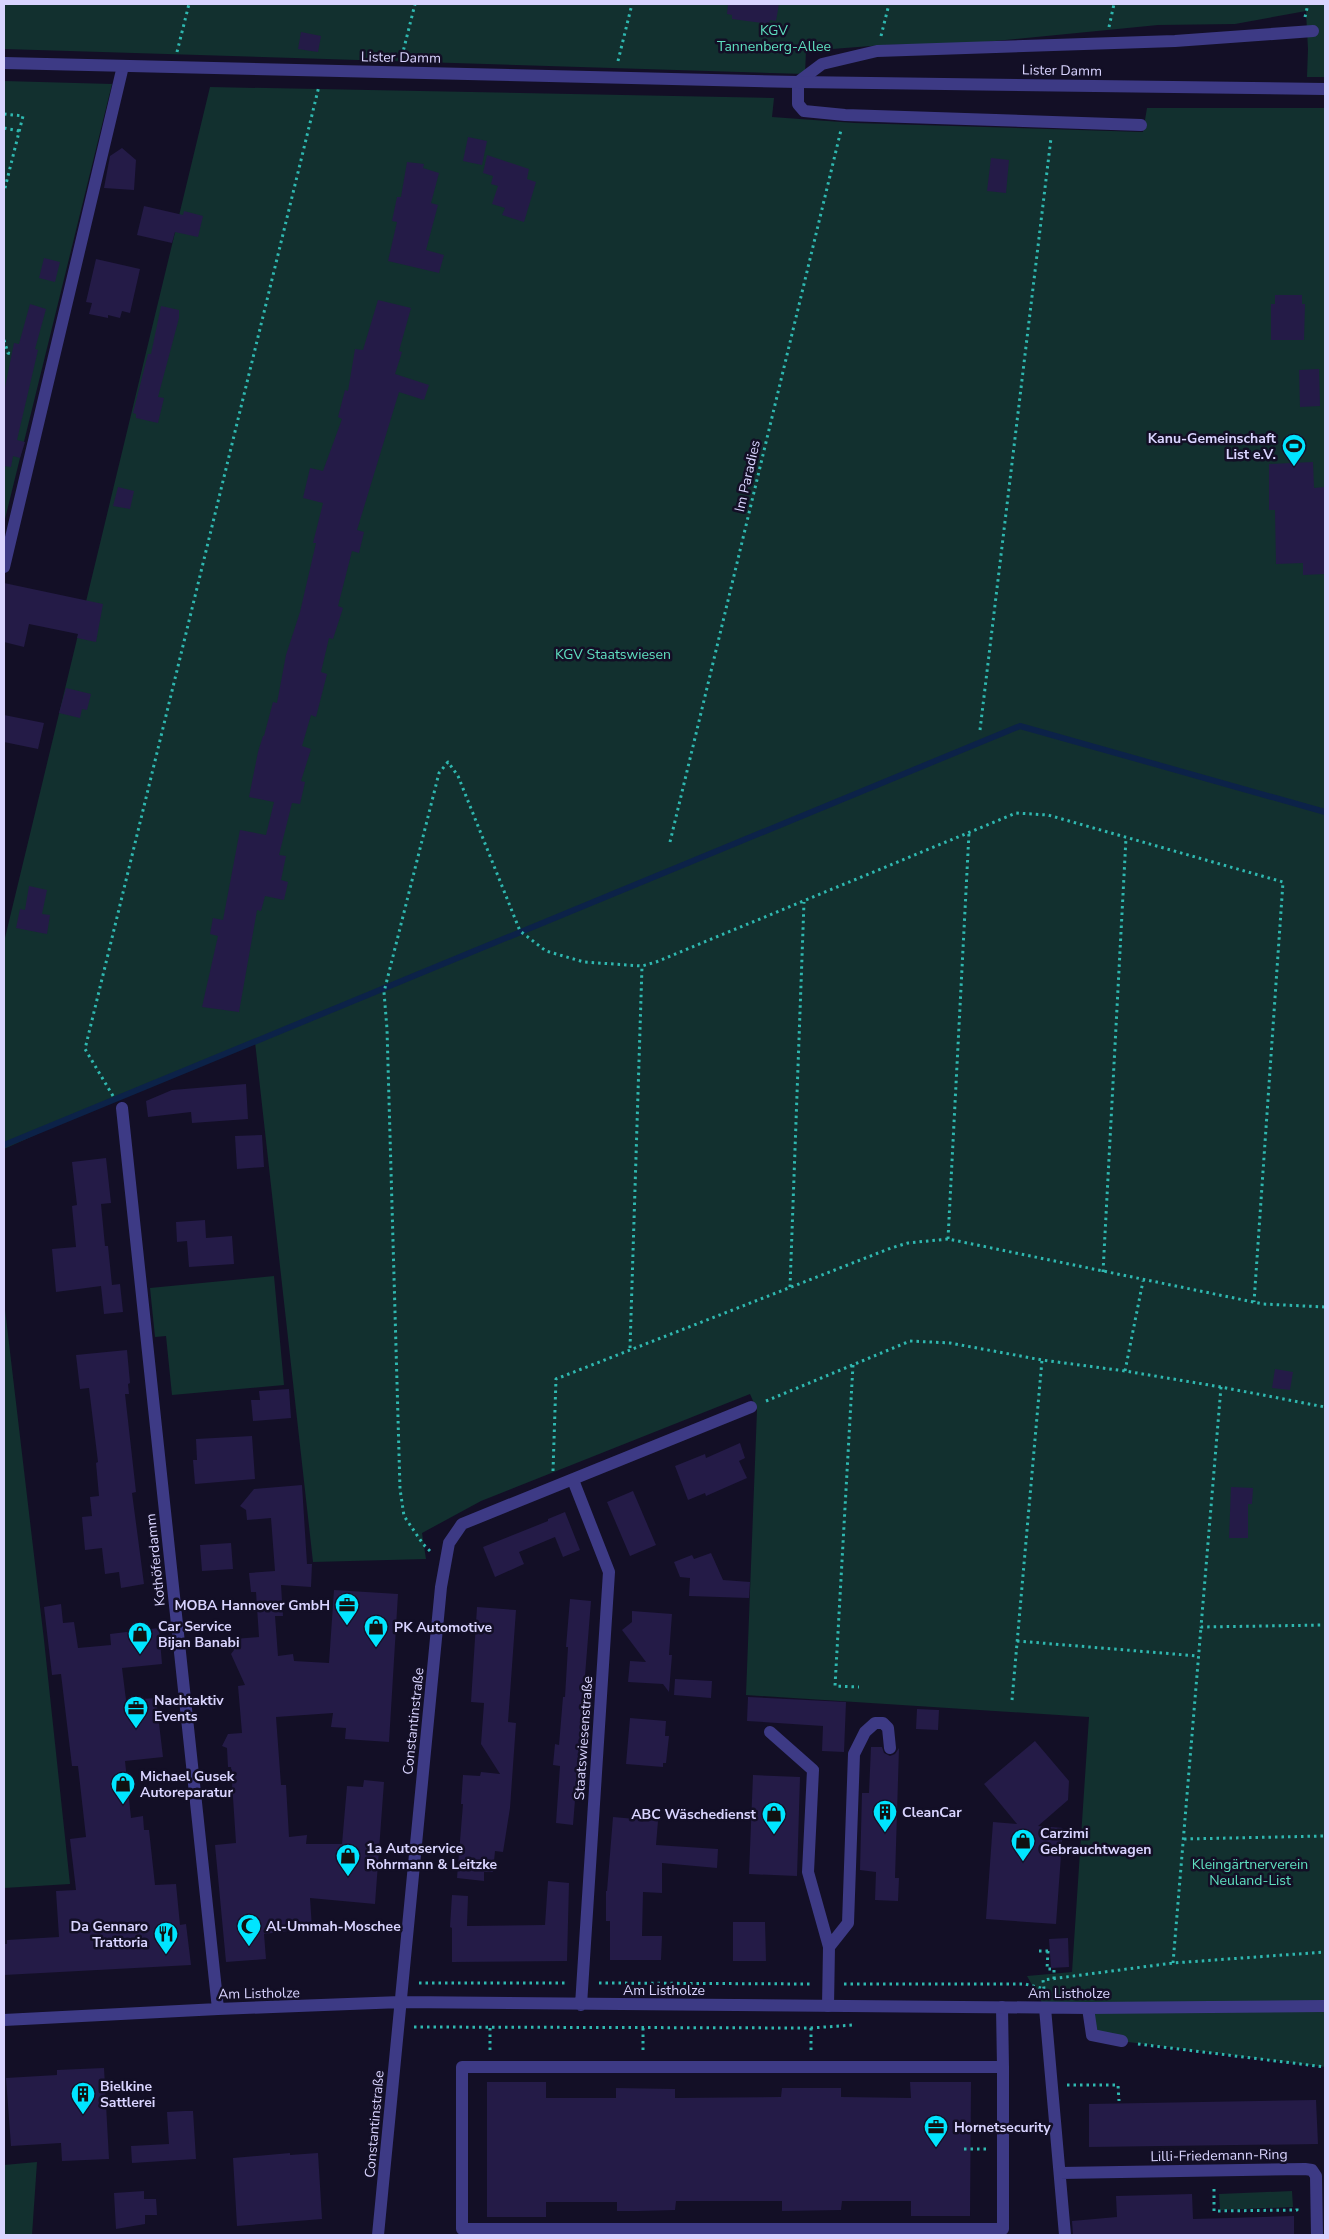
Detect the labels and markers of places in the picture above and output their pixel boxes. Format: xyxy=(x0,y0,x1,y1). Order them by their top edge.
place label: Kanu-Gemeinschaft List e.V. xyxy=(1148,429,1277,464)
sports icon: Kanu-Gemeinschaft List e.V. xyxy=(1281,433,1307,467)
office icon: MOBA Hannover GmbH xyxy=(334,1592,360,1626)
place label: MOBA Hannover GmbH xyxy=(174,1596,330,1615)
shop icon: PK Automotive xyxy=(363,1614,389,1648)
place label: Car Service Bijan Banabi xyxy=(158,1617,240,1652)
place label: PK Automotive xyxy=(394,1618,493,1637)
shop icon: Car Service Bijan Banabi xyxy=(127,1621,153,1655)
place label: Nachtaktiv Events xyxy=(154,1691,224,1726)
office icon: Nachtaktiv Events xyxy=(123,1695,149,1729)
place label: Michael Gusek Autoreparatur xyxy=(140,1767,235,1802)
shop icon: Michael Gusek Autoreparatur xyxy=(110,1771,136,1805)
building icon: CleanCar xyxy=(872,1799,898,1833)
shop icon: ABC Wäschedienst xyxy=(761,1801,787,1835)
place label: CleanCar xyxy=(902,1803,962,1822)
place label: ABC Wäschedienst xyxy=(631,1805,757,1824)
place label: Carzimi Gebrauchtwagen xyxy=(1040,1824,1151,1859)
shop icon: Carzimi Gebrauchtwagen xyxy=(1010,1828,1036,1862)
place label: 1a Autoservice Rohrmann & Leitzke xyxy=(366,1839,498,1874)
shop icon: 1a Autoservice Rohrmann & Leitzke xyxy=(335,1843,361,1877)
mosque icon: Al-Ummah-Moschee xyxy=(236,1913,262,1947)
place label: Da Gennaro Trattoria xyxy=(71,1917,148,1952)
place label: Al-Ummah-Moschee xyxy=(266,1917,401,1936)
restaurant icon: Da Gennaro Trattoria xyxy=(153,1921,179,1955)
place label: Bielkine Sattlerei xyxy=(100,2077,155,2112)
building icon: Bielkine Sattlerei xyxy=(70,2081,96,2115)
office icon: Hornetsecurity xyxy=(923,2114,949,2148)
place label: Hornetsecurity xyxy=(954,2118,1051,2137)

